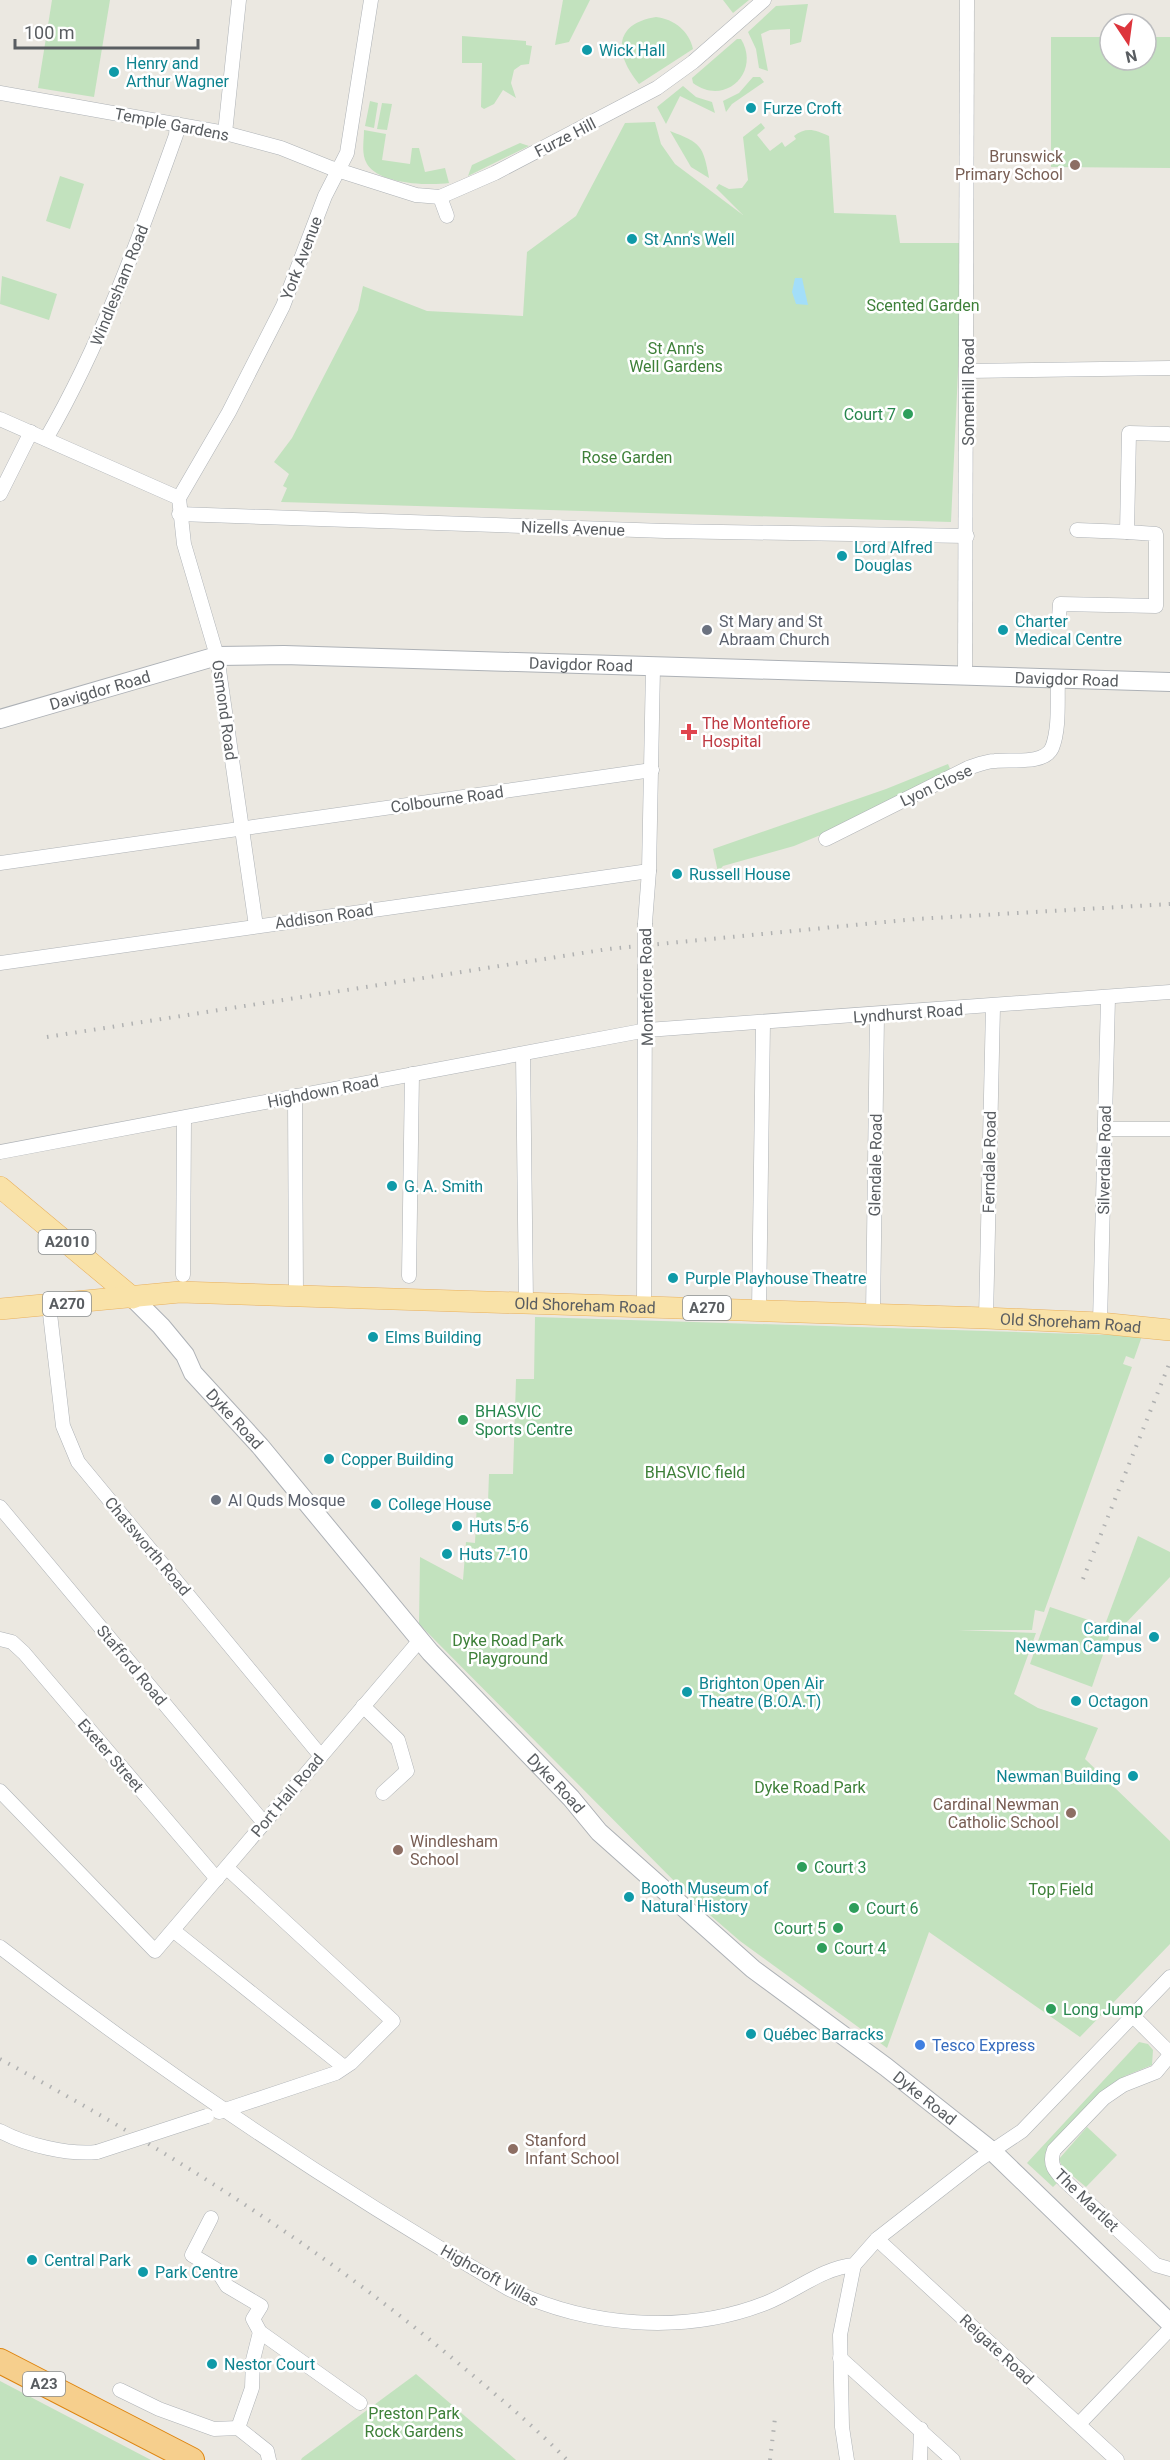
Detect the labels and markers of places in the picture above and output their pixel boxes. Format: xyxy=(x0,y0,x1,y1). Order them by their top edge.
place label: Wick Hall xyxy=(599,41,665,60)
marker: Wick Hall xyxy=(580,43,594,57)
place label: Henry and Arthur Wagner xyxy=(126,54,229,91)
marker: Henry and Arthur Wagner xyxy=(107,65,121,79)
place label: Furze Croft xyxy=(763,99,842,118)
marker: Furze Croft xyxy=(744,101,758,115)
place label: Brunswick Primary School xyxy=(955,147,1064,184)
marker: Brunswick Primary School xyxy=(1068,158,1082,172)
place label: St Ann's Well xyxy=(644,230,735,249)
marker: St Ann's Well xyxy=(625,232,639,246)
place label: Court 7 xyxy=(844,405,896,424)
marker: Court 7 xyxy=(901,407,915,421)
place label: Lord Alfred Douglas xyxy=(854,538,933,575)
marker: Lord Alfred Douglas xyxy=(835,549,849,563)
place label: St Mary and St Abraam Church xyxy=(719,612,829,649)
place label: Charter Medical Centre xyxy=(1015,612,1122,649)
marker: St Mary and St Abraam Church xyxy=(700,623,714,637)
marker: Charter Medical Centre xyxy=(996,623,1010,637)
place label: The Montefiore Hospital xyxy=(702,714,810,751)
marker: The Montefiore Hospital xyxy=(680,723,698,741)
place label: Russell House xyxy=(689,865,791,884)
marker: Russell House xyxy=(670,867,684,881)
place label: G. A. Smith xyxy=(404,1177,483,1196)
marker: G. A. Smith xyxy=(385,1179,399,1193)
place label: Purple Playhouse Theatre xyxy=(685,1269,867,1288)
marker: Purple Playhouse Theatre xyxy=(666,1271,680,1285)
place label: Elms Building xyxy=(385,1328,482,1347)
marker: Elms Building xyxy=(366,1330,380,1344)
place label: BHASVIC Sports Centre xyxy=(475,1402,573,1439)
marker: BHASVIC Sports Centre xyxy=(456,1413,470,1427)
place label: Copper Building xyxy=(341,1450,454,1469)
marker: Copper Building xyxy=(322,1452,336,1466)
place label: Al Quds Mosque xyxy=(228,1491,345,1510)
marker: Al Quds Mosque xyxy=(209,1493,223,1507)
place label: College House xyxy=(388,1495,491,1514)
marker: College House xyxy=(369,1497,383,1511)
place label: Huts 5-6 xyxy=(469,1517,529,1536)
marker: Huts 5-6 xyxy=(450,1519,464,1533)
place label: Huts 7-10 xyxy=(459,1545,528,1564)
marker: Huts 7-10 xyxy=(440,1547,454,1561)
place label: Cardinal Newman Campus xyxy=(1015,1619,1142,1656)
marker: Cardinal Newman Campus xyxy=(1147,1630,1161,1644)
place label: Brighton Open Air Theatre (B.O.A.T) xyxy=(699,1674,825,1711)
marker: Brighton Open Air Theatre (B.O.A.T) xyxy=(680,1685,694,1699)
place label: Octagon xyxy=(1088,1692,1148,1711)
marker: Octagon xyxy=(1069,1694,1083,1708)
place label: Newman Building xyxy=(996,1767,1121,1786)
marker: Newman Building xyxy=(1126,1769,1140,1783)
place label: Cardinal Newman Catholic School xyxy=(933,1795,1059,1832)
marker: Cardinal Newman Catholic School xyxy=(1064,1806,1078,1820)
place label: Windlesham School xyxy=(410,1832,498,1869)
marker: Windlesham School xyxy=(391,1843,405,1857)
place label: Court 3 xyxy=(814,1858,866,1877)
marker: Court 3 xyxy=(795,1860,809,1874)
place label: Booth Museum of Natural History xyxy=(641,1879,769,1916)
marker: Booth Museum of Natural History xyxy=(622,1890,636,1904)
place label: Court 6 xyxy=(866,1899,918,1918)
marker: Court 6 xyxy=(847,1901,861,1915)
place label: Court 5 xyxy=(774,1919,826,1938)
marker: Court 5 xyxy=(831,1921,845,1935)
place label: Court 4 xyxy=(834,1939,886,1958)
marker: Court 4 xyxy=(815,1941,829,1955)
place label: Long Jump xyxy=(1063,2000,1143,2019)
marker: Long Jump xyxy=(1044,2002,1058,2016)
place label: Québec Barracks xyxy=(763,2025,884,2044)
marker: Québec Barracks xyxy=(744,2027,758,2041)
place label: Tesco Express xyxy=(932,2036,1035,2055)
marker: Tesco Express xyxy=(913,2038,927,2052)
place label: Stanford Infant School xyxy=(525,2131,619,2168)
marker: Stanford Infant School xyxy=(506,2142,520,2156)
place label: Central Park xyxy=(44,2251,132,2270)
marker: Central Park xyxy=(25,2253,39,2267)
place label: Park Centre xyxy=(155,2263,238,2282)
marker: Park Centre xyxy=(136,2265,150,2279)
place label: Nestor Court xyxy=(224,2355,315,2374)
marker: Nestor Court xyxy=(205,2357,219,2371)

